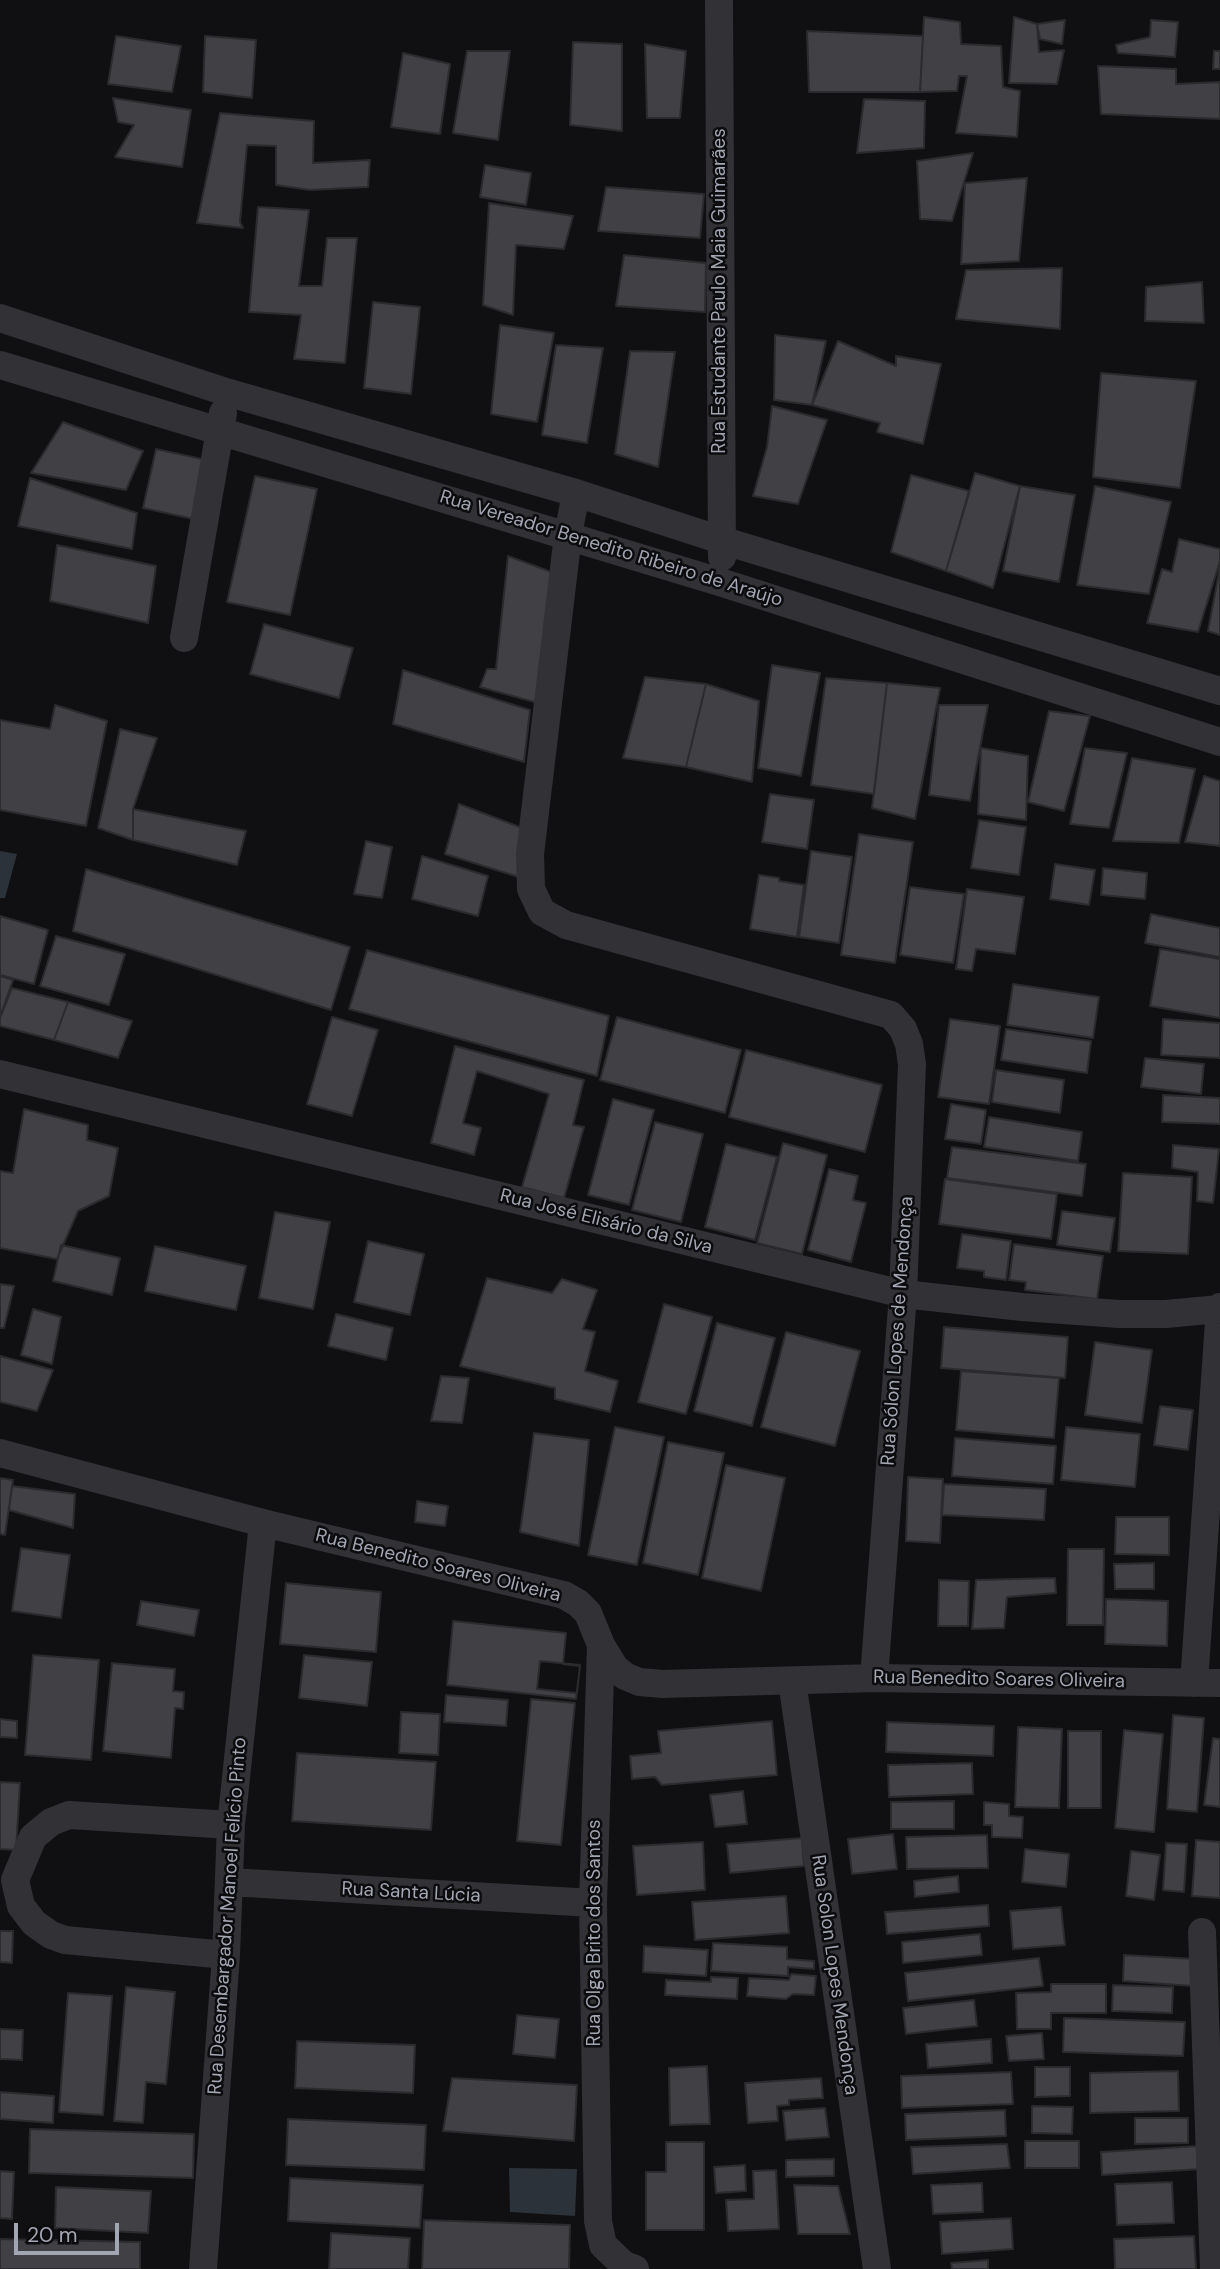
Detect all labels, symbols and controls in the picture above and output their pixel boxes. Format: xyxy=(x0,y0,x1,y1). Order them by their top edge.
street label: Rua Estudante Paulo Maia Guimarães xyxy=(709,128,731,454)
street label: Rua Vereador Benedito Ribeiro de Araújo xyxy=(437,486,785,612)
street label: Rua José Elisário da Silva xyxy=(497,1185,715,1259)
street label: Rua Sólon Lopes de Mendonça xyxy=(877,1195,919,1467)
street label: Rua Benedito Soares Oliveira xyxy=(313,1524,563,1608)
street label: Rua Benedito Soares Oliveira xyxy=(873,1666,1125,1694)
street label: Rua Desembargador Manoel Felício Pinto xyxy=(204,1737,252,2095)
street label: Rua Olga Brito dos Santos xyxy=(584,1819,606,2047)
street label: Rua Solon Lopes Mendonça xyxy=(806,1853,862,2097)
street label: Rua Santa Lúcia xyxy=(341,1878,481,1908)
scale bar xyxy=(18,2210,122,2254)
text: 20 m xyxy=(27,2221,78,2249)

